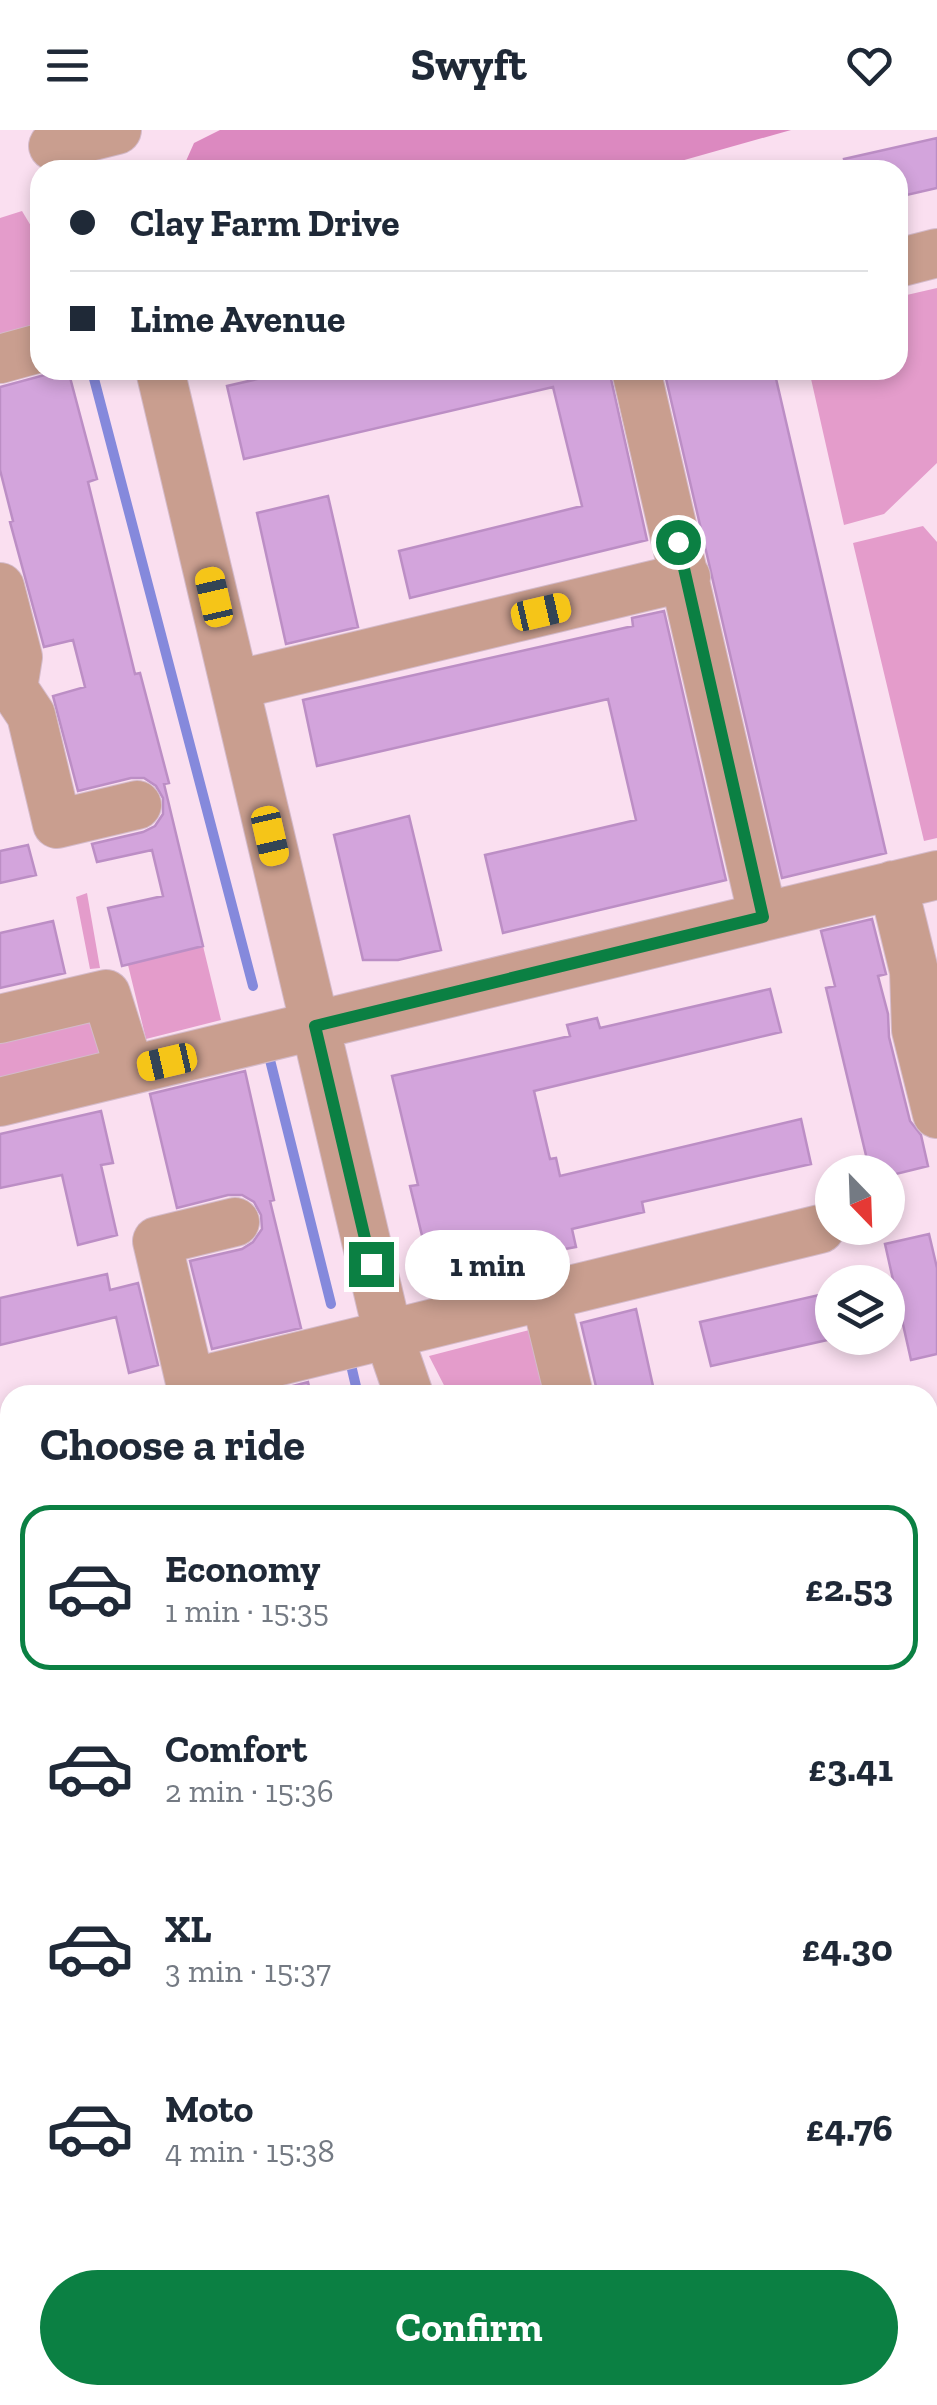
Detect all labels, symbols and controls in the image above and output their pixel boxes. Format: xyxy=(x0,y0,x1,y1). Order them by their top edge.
icon: menu xyxy=(40,38,95,93)
text: Swyft xyxy=(410,38,527,92)
icon: heart xyxy=(842,38,897,93)
text: Clay Farm Drive xyxy=(130,200,400,246)
text: Lime Avenue xyxy=(130,296,345,342)
route start xyxy=(656,520,701,565)
car xyxy=(193,564,235,630)
car xyxy=(508,591,574,633)
car xyxy=(249,803,291,869)
car xyxy=(134,1041,200,1083)
north arrow xyxy=(815,1155,905,1245)
map controls xyxy=(815,1155,905,1355)
callout: 1 min xyxy=(406,1229,571,1299)
route end xyxy=(349,1242,394,1287)
text: 1 min xyxy=(450,1246,525,1284)
button: layers xyxy=(815,1265,905,1355)
text: Choose a ride xyxy=(40,1418,305,1472)
icon: car xyxy=(45,1543,135,1633)
text: Economy xyxy=(165,1546,320,1592)
text: £2.53 xyxy=(805,1565,893,1611)
text: 1 min · 15:35 xyxy=(165,1592,329,1630)
icon: car xyxy=(45,1723,135,1813)
text: Comfort xyxy=(165,1726,307,1772)
text: £3.41 xyxy=(808,1745,893,1791)
text: 2 min · 15:36 xyxy=(165,1772,334,1810)
icon: car xyxy=(45,1903,135,1993)
text: XL xyxy=(165,1906,212,1952)
text: £4.30 xyxy=(802,1925,893,1971)
text: 3 min · 15:37 xyxy=(165,1952,331,1990)
icon: car xyxy=(45,2083,135,2173)
text: Moto xyxy=(165,2086,253,2132)
text: £4.76 xyxy=(806,2105,893,2151)
text: 4 min · 15:38 xyxy=(165,2132,335,2170)
button: Confirm xyxy=(40,2270,898,2385)

